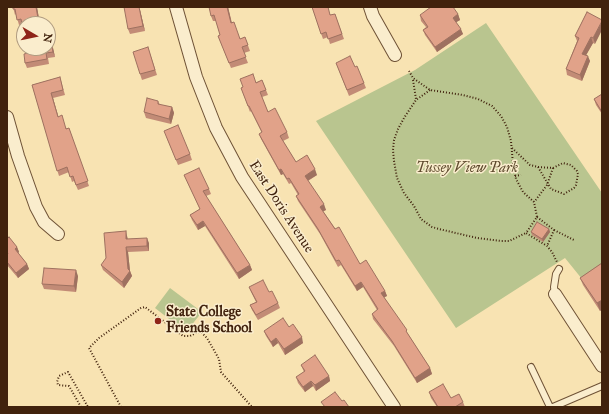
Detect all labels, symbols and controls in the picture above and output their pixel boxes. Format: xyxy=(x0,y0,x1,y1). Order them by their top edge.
north arrow xyxy=(16,16,56,56)
text: N xyxy=(40,32,55,43)
street label: East Doris Avenue xyxy=(245,158,317,256)
park label: Tussey View Park xyxy=(416,161,518,177)
place label: State College Friends School xyxy=(166,305,252,338)
marker: State College Friends School xyxy=(153,316,163,326)

